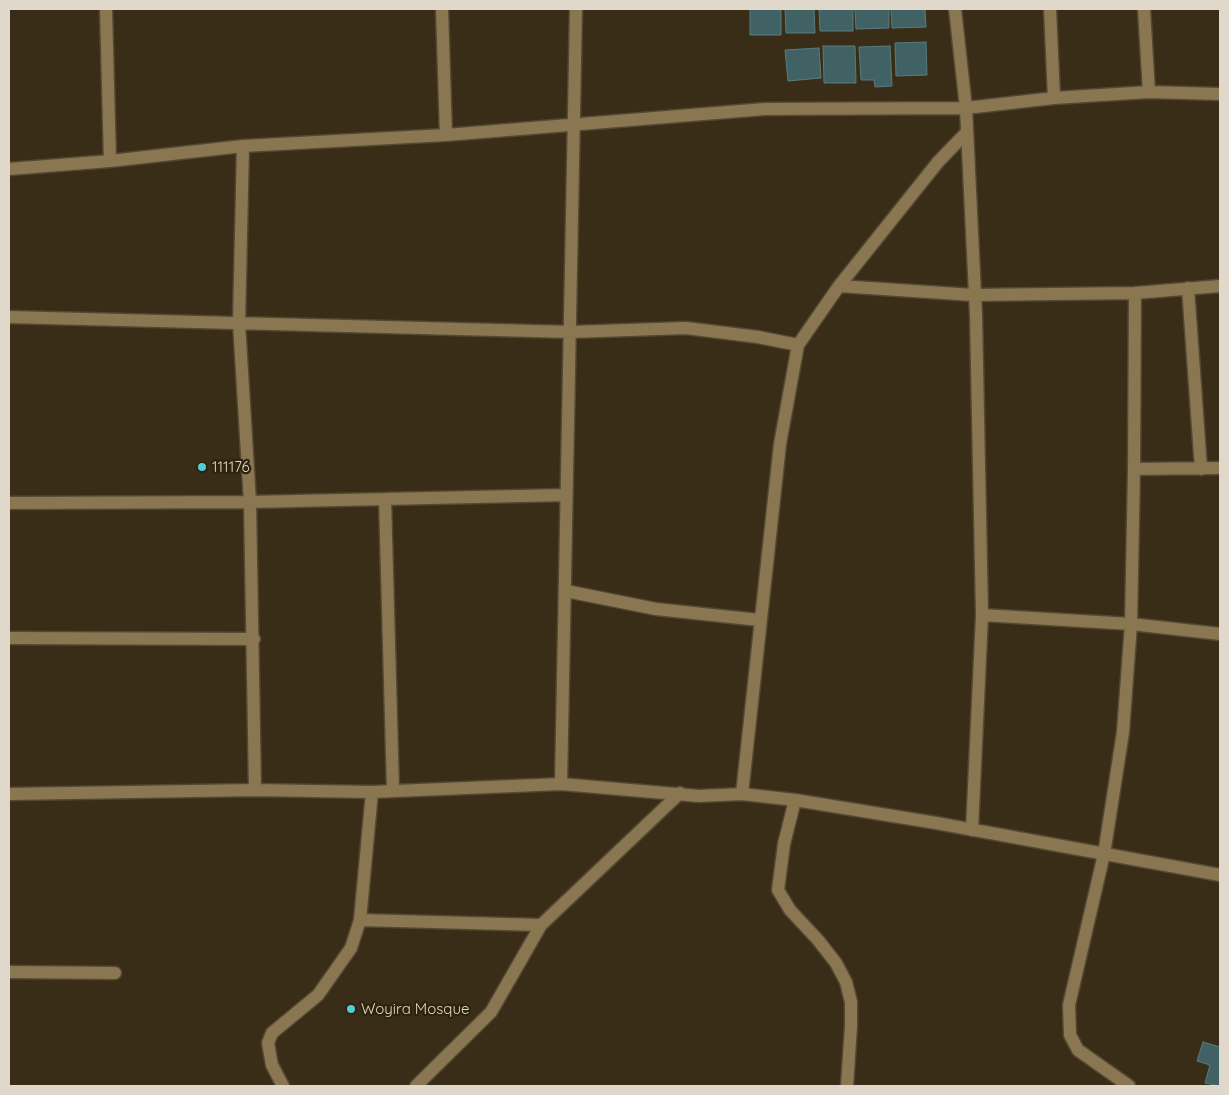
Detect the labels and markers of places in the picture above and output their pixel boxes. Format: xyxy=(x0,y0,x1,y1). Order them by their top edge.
place label: 111176 xyxy=(212,458,250,476)
marker: 111176 xyxy=(196,461,208,473)
place label: Woyira Mosque xyxy=(361,1000,469,1018)
marker: Woyira Mosque xyxy=(345,1003,357,1015)

